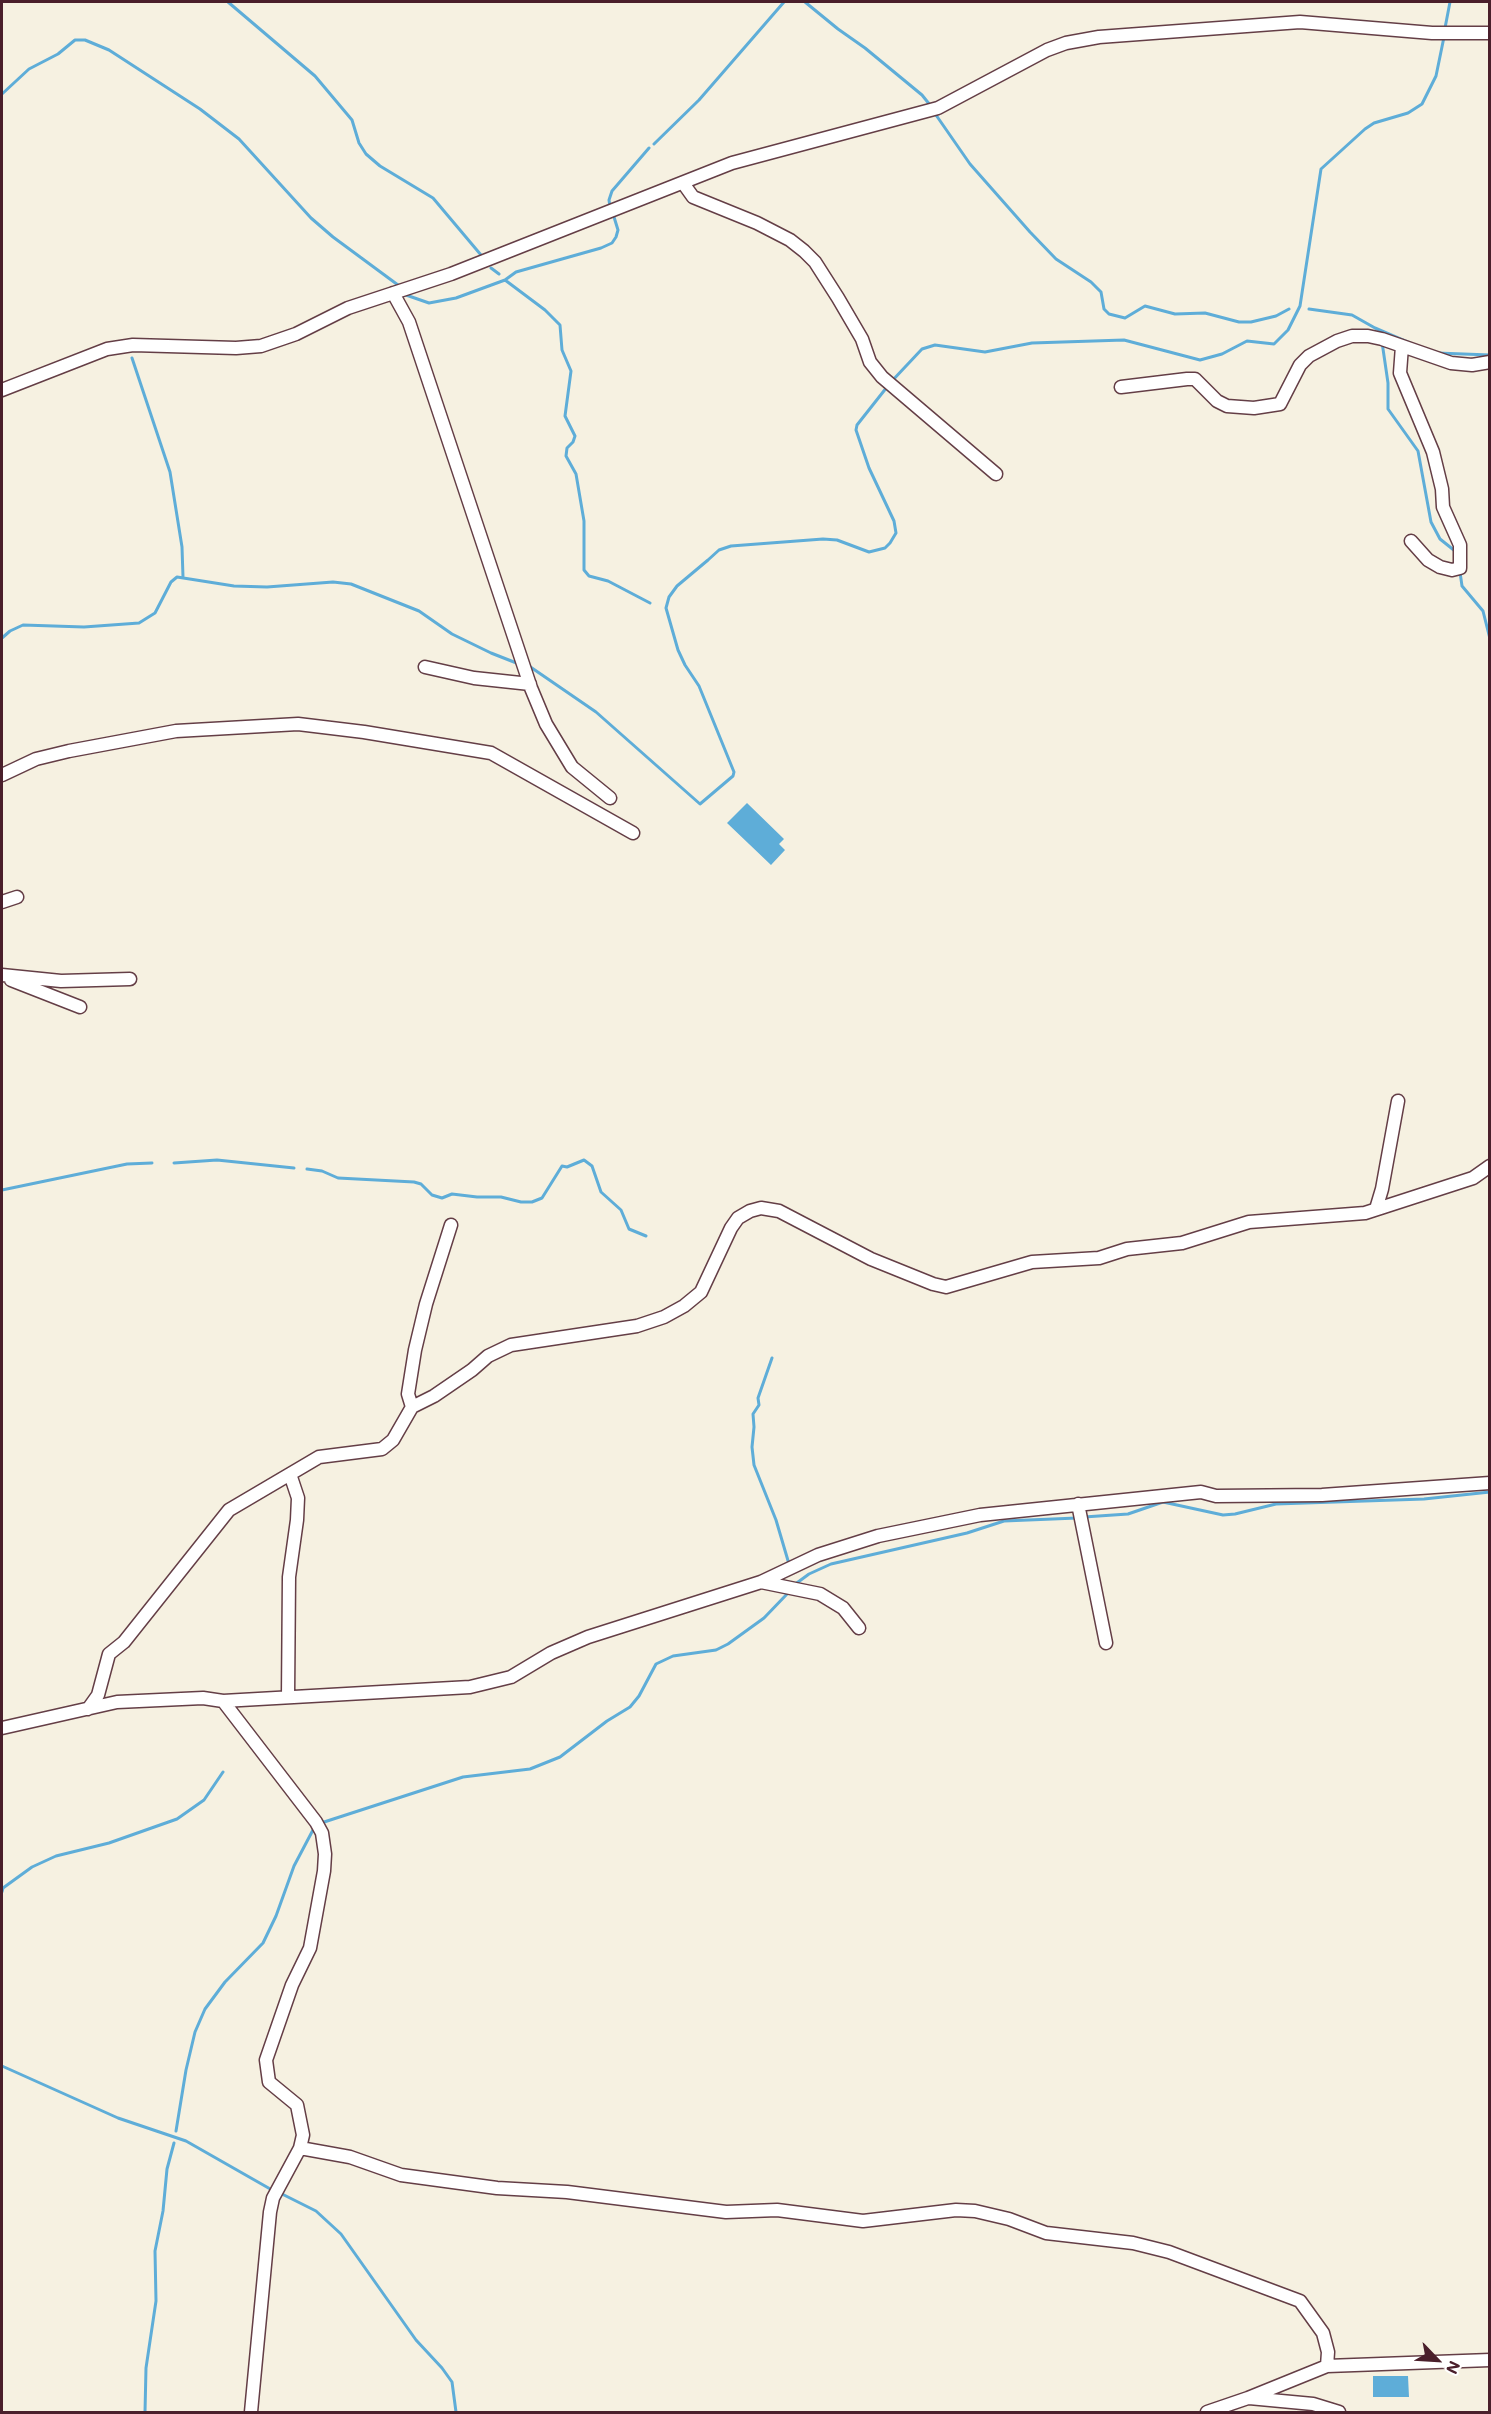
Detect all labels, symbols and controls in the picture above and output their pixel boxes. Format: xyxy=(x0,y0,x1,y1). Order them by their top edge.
north arrow xyxy=(1407,2330,1467,2390)
text: N xyxy=(1442,2358,1466,2378)

